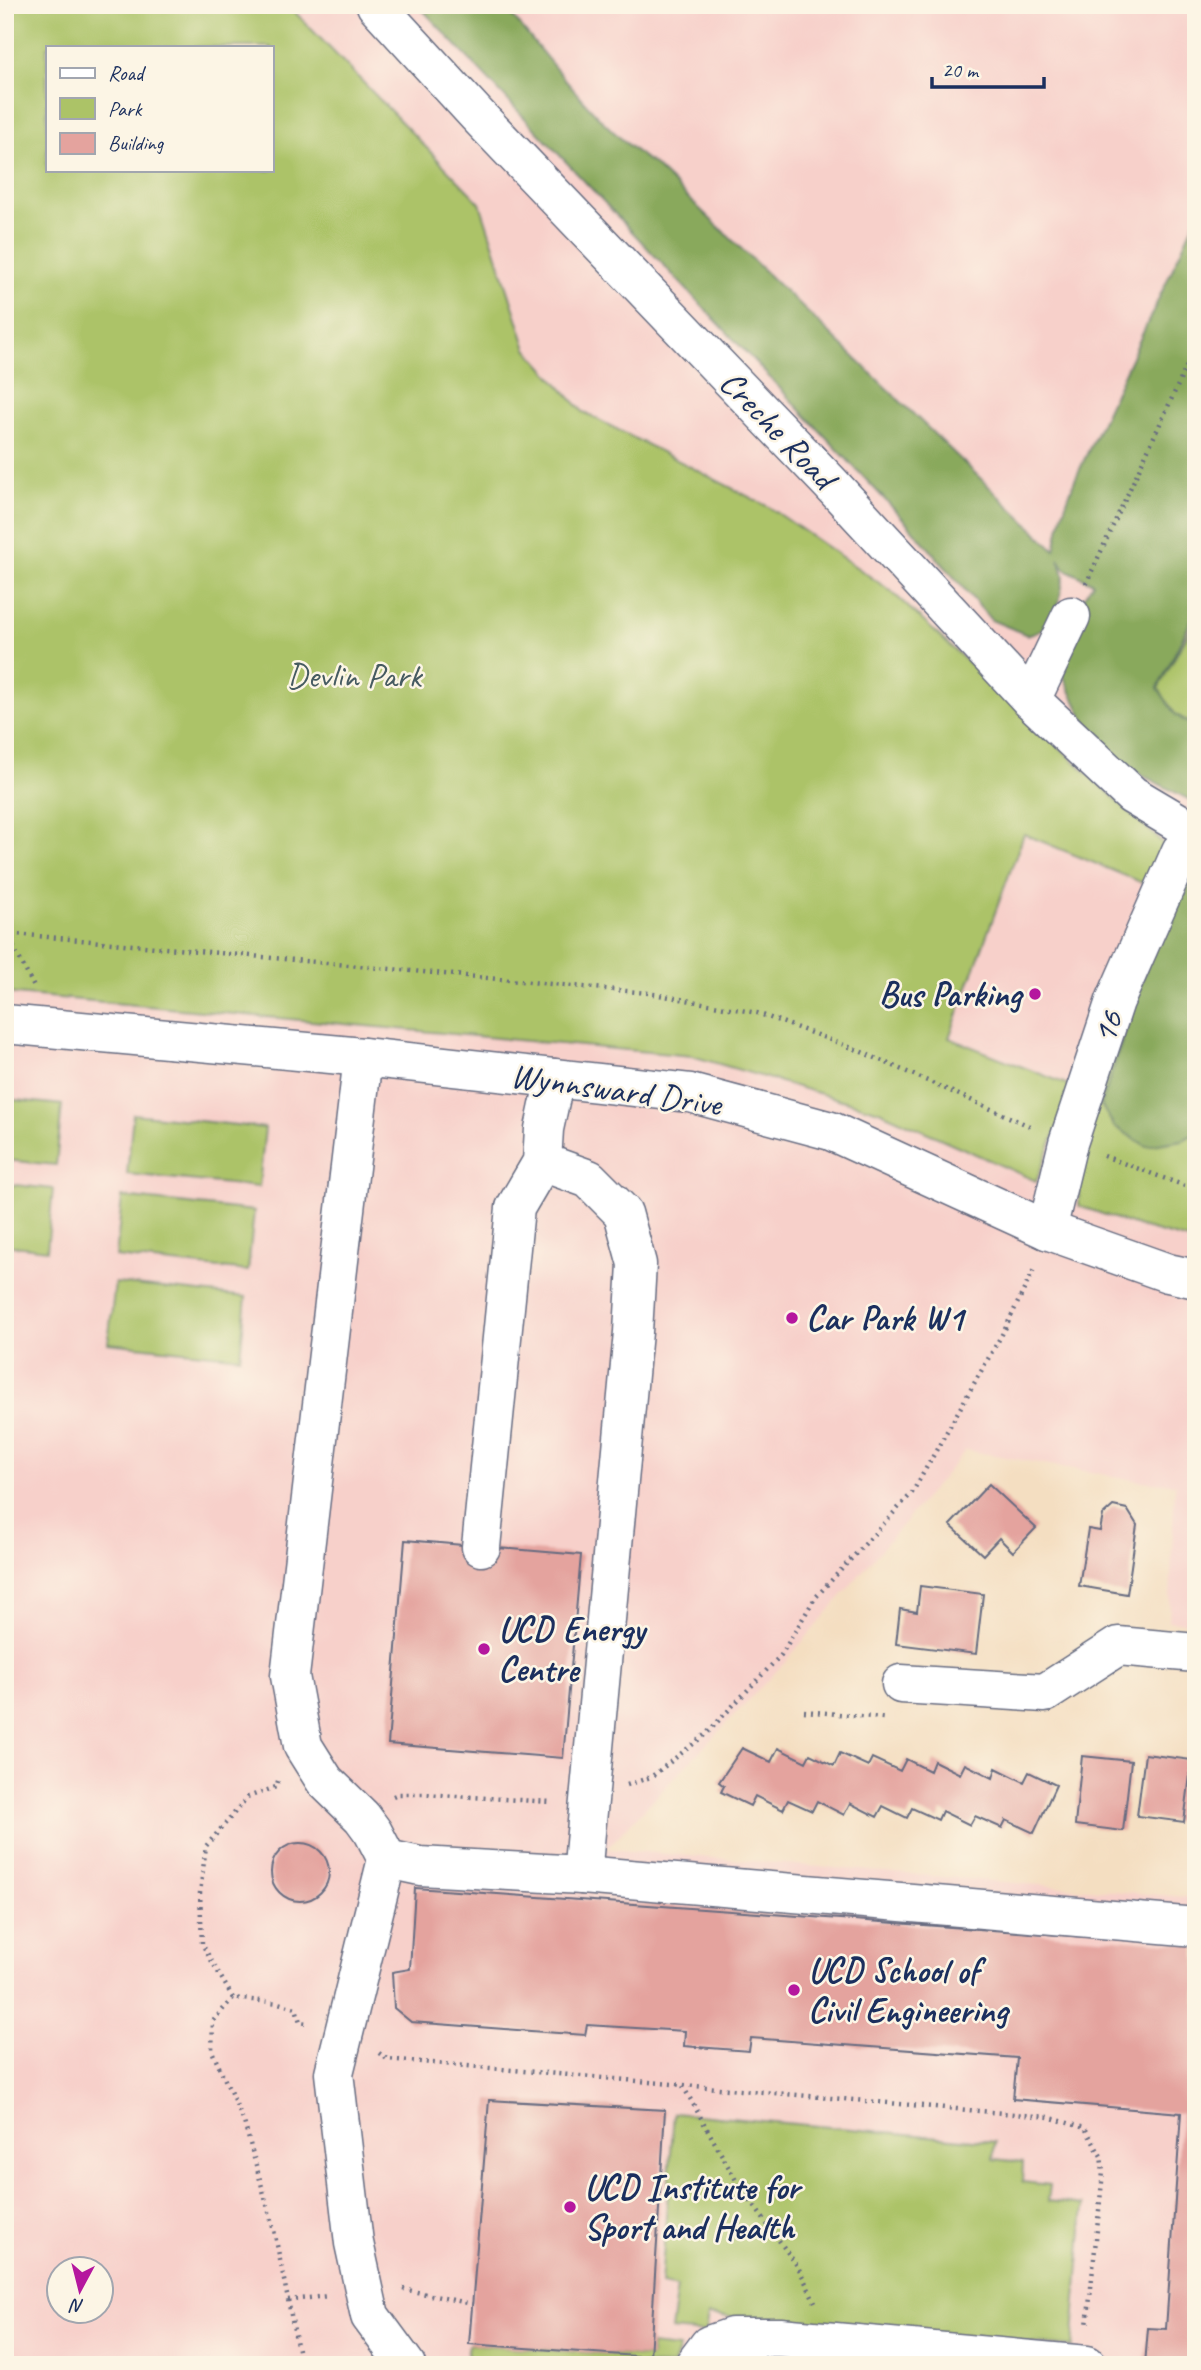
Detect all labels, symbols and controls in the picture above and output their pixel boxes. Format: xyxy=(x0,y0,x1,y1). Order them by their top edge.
legend xyxy=(46,46,273,172)
scale bar xyxy=(932,46,1044,90)
text: 20 m xyxy=(942,57,980,83)
text: Road xyxy=(108,60,147,86)
text: Park xyxy=(108,96,143,122)
text: Building xyxy=(108,130,165,156)
street label: Creche Road xyxy=(710,360,849,502)
park label: Devlin Park xyxy=(287,653,424,698)
place label: Bus Parking xyxy=(879,972,1024,1017)
marker: Bus Parking xyxy=(1027,986,1043,1002)
street label: 16 xyxy=(1081,1004,1134,1049)
street label: Wynnsward Drive xyxy=(508,1052,727,1127)
place label: Car Park W1 xyxy=(806,1296,967,1341)
marker: Car Park W1 xyxy=(784,1310,800,1326)
place label: UCD Energy Centre xyxy=(498,1607,648,1692)
marker: UCD Energy Centre xyxy=(476,1641,492,1657)
place label: UCD School of Civil Engineering xyxy=(808,1948,1010,2033)
marker: UCD School of Civil Engineering xyxy=(786,1982,802,1998)
place label: UCD Institute for Sport and Health xyxy=(584,2165,803,2250)
marker: UCD Institute for Sport and Health xyxy=(562,2199,578,2215)
north arrow xyxy=(46,2254,116,2324)
text: N xyxy=(68,2293,85,2319)

